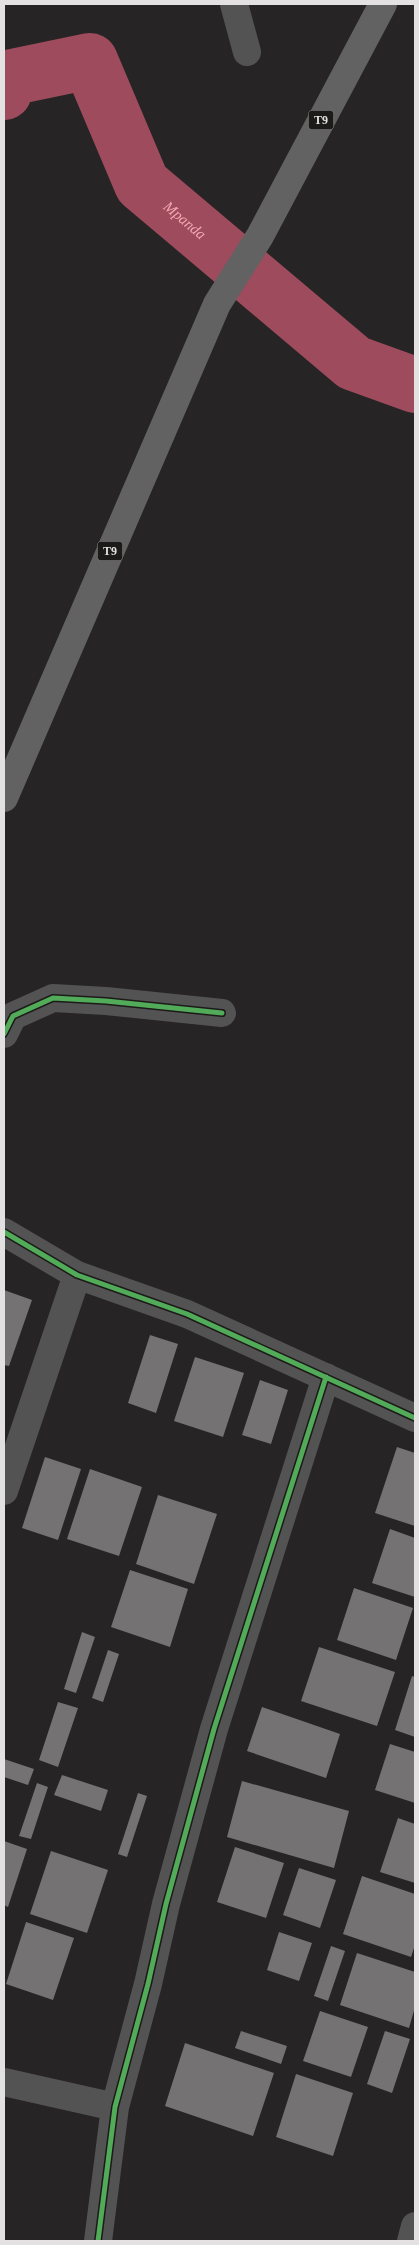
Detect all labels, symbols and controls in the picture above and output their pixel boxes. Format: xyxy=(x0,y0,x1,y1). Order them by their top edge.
road number: T9 xyxy=(308,110,334,130)
water label: Mpanda xyxy=(160,197,209,242)
road number: T9 xyxy=(98,542,122,560)

